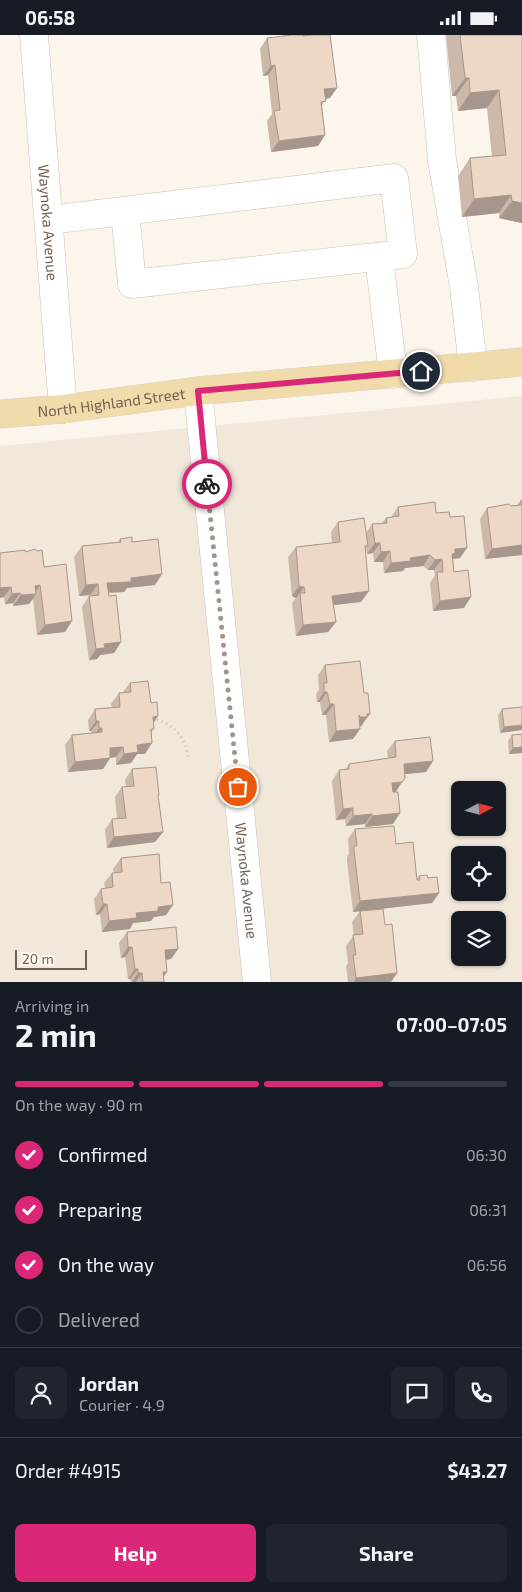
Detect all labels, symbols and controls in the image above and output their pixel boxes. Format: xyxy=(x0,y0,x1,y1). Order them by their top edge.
text: 06:58 xyxy=(25,6,75,29)
street label: Waynoka Avenue xyxy=(35,164,62,281)
pin xyxy=(400,350,442,392)
icon: home xyxy=(407,357,435,385)
street label: North Highland Street xyxy=(37,384,187,420)
courier xyxy=(182,459,232,509)
icon: bike xyxy=(193,470,221,498)
pin xyxy=(217,766,259,808)
icon: bag xyxy=(224,773,252,801)
north arrow xyxy=(451,781,506,836)
map controls xyxy=(451,781,506,966)
street label: Waynoka Avenue xyxy=(232,822,262,940)
button: locate xyxy=(451,846,506,901)
button: layers xyxy=(451,911,506,966)
scale bar xyxy=(15,947,88,970)
text: 20 m xyxy=(22,950,54,967)
text: Arriving in xyxy=(15,996,89,1015)
text: 07:00–07:05 xyxy=(396,1013,507,1036)
text: 2 min xyxy=(15,1015,97,1053)
text: On the way · 90 m xyxy=(15,1095,143,1114)
icon: check xyxy=(15,1141,43,1169)
text: Confirmed xyxy=(58,1143,148,1166)
text: 06:30 xyxy=(466,1145,507,1164)
icon: check xyxy=(15,1196,43,1224)
text: Preparing xyxy=(58,1198,142,1221)
text: 06:31 xyxy=(469,1200,507,1219)
icon: check xyxy=(15,1251,43,1279)
text: On the way xyxy=(58,1253,154,1276)
text: 06:56 xyxy=(467,1255,507,1274)
text: Delivered xyxy=(58,1308,140,1331)
button: person xyxy=(15,1367,67,1419)
button: chat xyxy=(391,1367,443,1419)
button: phone xyxy=(455,1367,507,1419)
text: Jordan xyxy=(79,1372,139,1395)
text: Courier · 4.9 xyxy=(79,1395,165,1414)
text: Order #4915 xyxy=(15,1459,121,1482)
text: $43.27 xyxy=(447,1459,507,1482)
button: Help xyxy=(15,1524,256,1582)
button: Share xyxy=(266,1524,507,1582)

